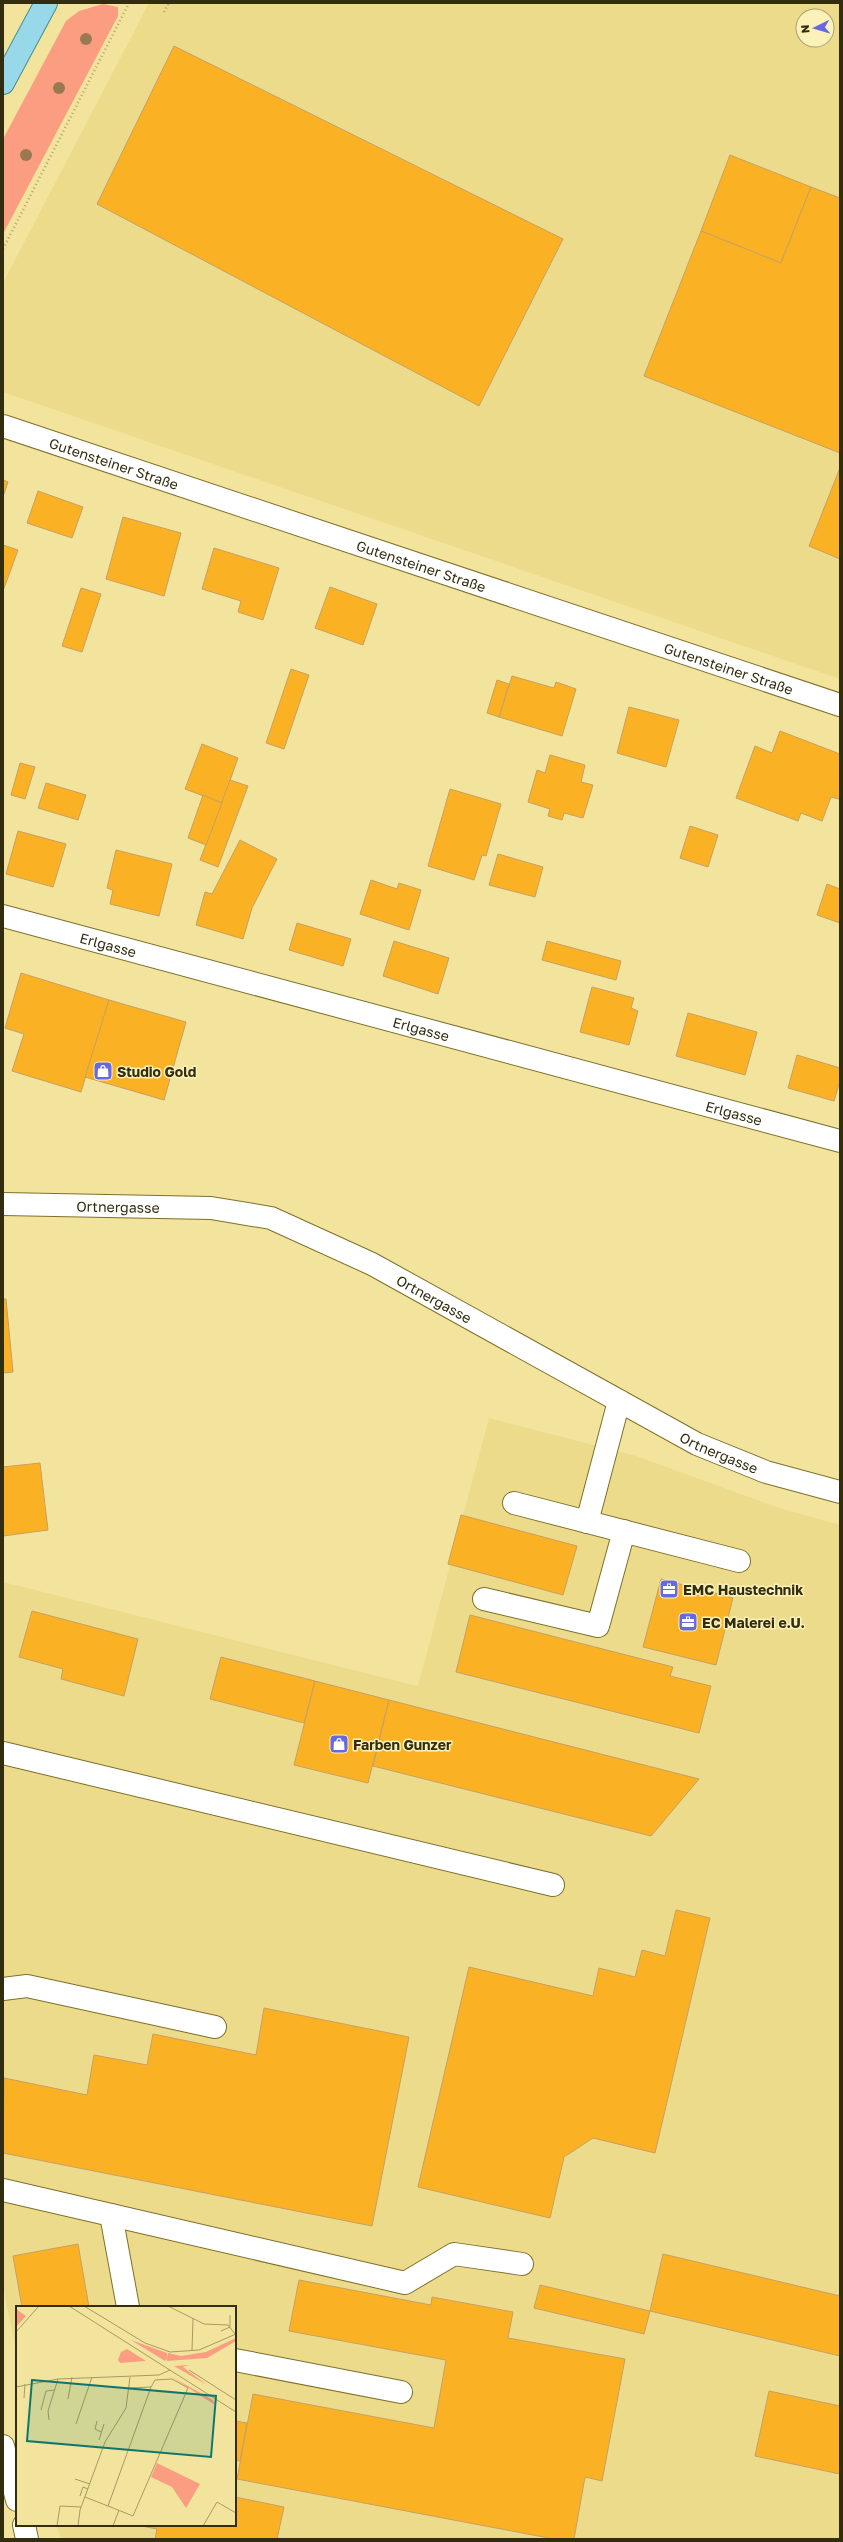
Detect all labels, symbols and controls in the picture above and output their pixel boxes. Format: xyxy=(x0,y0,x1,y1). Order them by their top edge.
north arrow xyxy=(795,8,835,48)
text: N xyxy=(798,24,811,34)
street label: Gutensteiner Straße xyxy=(47,434,181,492)
street label: Gutensteiner Straße xyxy=(355,536,488,595)
street label: Gutensteiner Straße xyxy=(662,638,796,697)
street label: Erlgasse xyxy=(78,929,138,960)
street label: Erlgasse xyxy=(391,1013,451,1044)
shop icon: Studio Gold xyxy=(92,1060,114,1082)
place label: Studio Gold xyxy=(117,1063,196,1080)
street label: Erlgasse xyxy=(704,1097,764,1128)
street label: Ortnergasse xyxy=(76,1197,160,1216)
street label: Ortnergasse xyxy=(394,1271,475,1326)
street label: Ortnergasse xyxy=(677,1428,761,1476)
office icon: EMC Haustechnik xyxy=(658,1578,680,1600)
place label: EMC Haustechnik xyxy=(683,1581,803,1598)
office icon: EC Malerei e.U. xyxy=(677,1611,699,1633)
place label: EC Malerei e.U. xyxy=(702,1614,805,1631)
shop icon: Farben Gunzer xyxy=(328,1733,350,1755)
place label: Farben Gunzer xyxy=(353,1736,452,1753)
inset map xyxy=(16,2306,236,2526)

